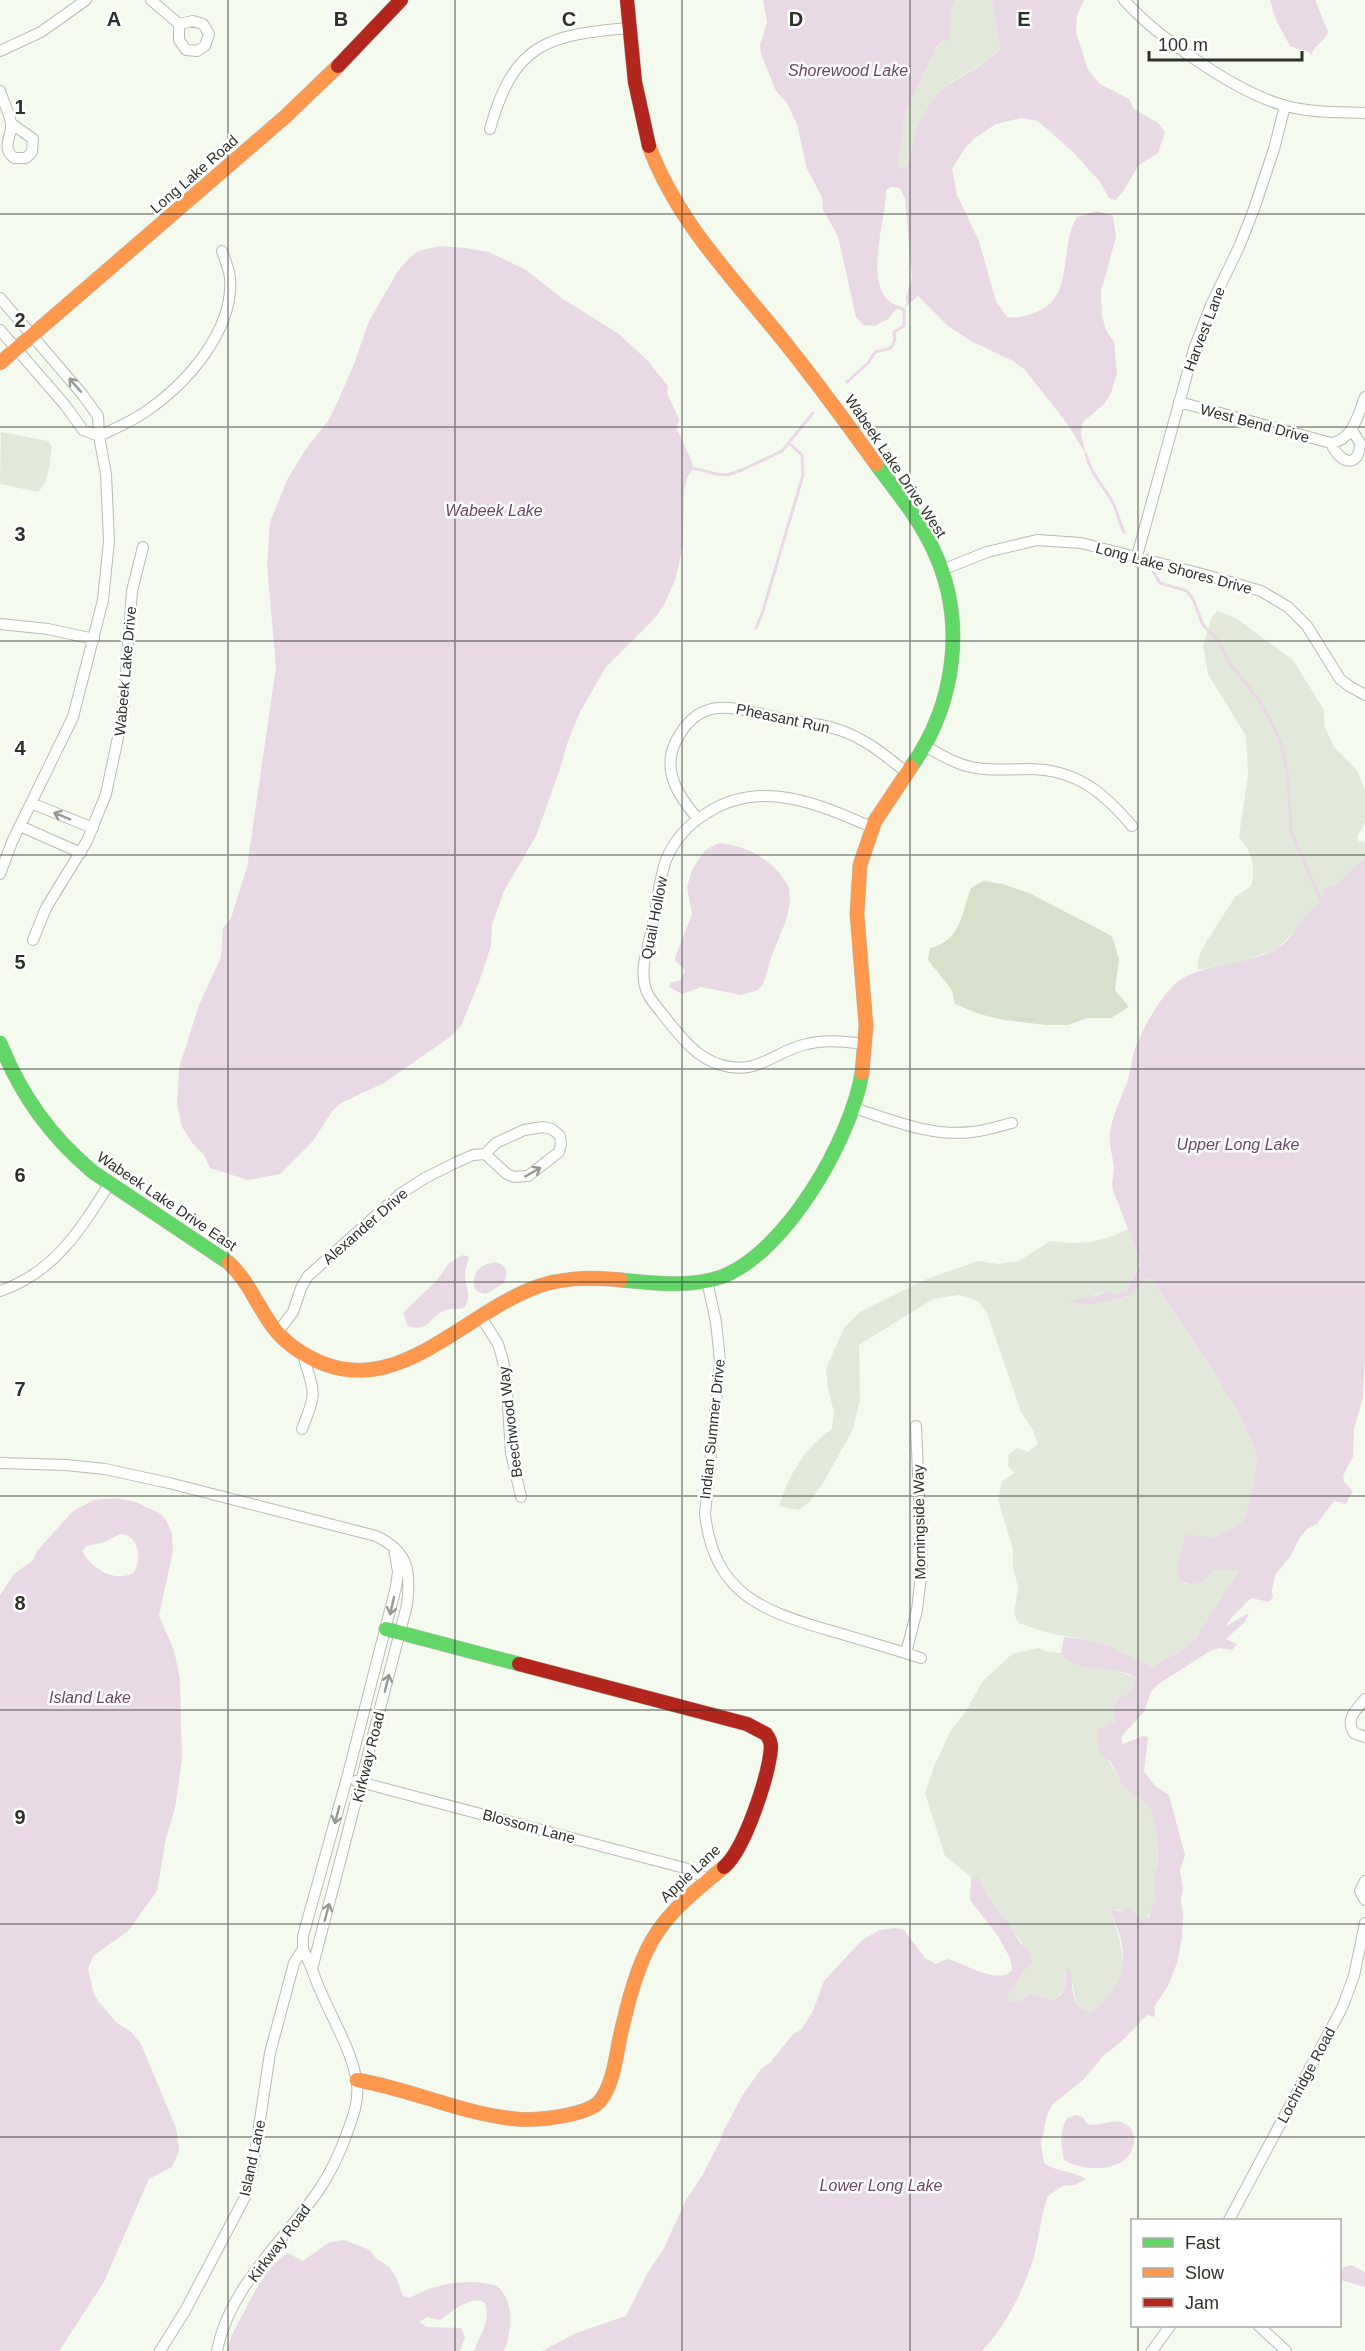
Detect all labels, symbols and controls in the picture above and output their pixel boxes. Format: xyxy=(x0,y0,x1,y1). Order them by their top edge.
text: A xyxy=(107,8,121,30)
text: B xyxy=(334,8,348,30)
text: C xyxy=(562,8,576,30)
text: D xyxy=(789,8,803,30)
text: E xyxy=(1017,8,1031,30)
scale bar xyxy=(1149,24,1302,62)
text: 100 m xyxy=(1158,35,1208,55)
water label: Shorewood Lake xyxy=(788,62,908,79)
text: 1 xyxy=(14,96,26,118)
street label: Long Lake Road xyxy=(147,131,241,217)
street label: Harvest Lane xyxy=(1180,284,1228,374)
text: 2 xyxy=(14,309,26,331)
one-way arrow xyxy=(68,378,82,393)
street label: Wabeek Lake Drive West xyxy=(842,391,951,541)
street label: West Bend Drive xyxy=(1199,400,1311,446)
water label: Wabeek Lake xyxy=(445,502,543,519)
text: 3 xyxy=(14,523,26,545)
street label: Long Lake Shores Drive xyxy=(1094,539,1254,597)
street label: Wabeek Lake Drive xyxy=(111,605,139,737)
street label: Pheasant Run xyxy=(735,700,831,736)
text: 4 xyxy=(14,737,26,759)
one-way arrow xyxy=(53,810,72,821)
street label: Quail Hollow xyxy=(638,875,670,961)
text: 5 xyxy=(14,951,26,973)
water label: Upper Long Lake xyxy=(1177,1136,1299,1153)
street label: Wabeek Lake Drive East xyxy=(94,1148,241,1255)
text: 6 xyxy=(14,1164,26,1186)
one-way arrow xyxy=(524,1165,541,1177)
street label: Alexander Drive xyxy=(319,1185,411,1267)
street label: Indian Summer Drive xyxy=(696,1358,728,1500)
street label: Beechwood Way xyxy=(495,1365,525,1479)
text: 7 xyxy=(14,1378,26,1400)
street label: Morningside Way xyxy=(909,1464,929,1580)
text: 8 xyxy=(14,1592,26,1614)
one-way arrow xyxy=(386,1596,397,1615)
one-way arrow xyxy=(381,1674,393,1693)
water label: Island Lake xyxy=(49,1689,131,1706)
street label: Kirkway Road xyxy=(349,1710,387,1804)
one-way arrow xyxy=(331,1805,342,1824)
street label: Blossom Lane xyxy=(481,1805,577,1847)
text: 9 xyxy=(14,1806,26,1828)
street label: Apple Lane xyxy=(656,1841,724,1905)
one-way arrow xyxy=(321,1903,333,1922)
street label: Lochridge Road xyxy=(1274,2024,1338,2126)
street label: Island Lane xyxy=(236,2118,268,2198)
water label: Lower Long Lake xyxy=(820,2177,942,2194)
street label: Kirkway Road xyxy=(244,2201,314,2285)
legend xyxy=(1131,2219,1341,2327)
text: Fast xyxy=(1185,2233,1220,2253)
text: Slow xyxy=(1185,2263,1225,2283)
text: Jam xyxy=(1185,2293,1219,2313)

